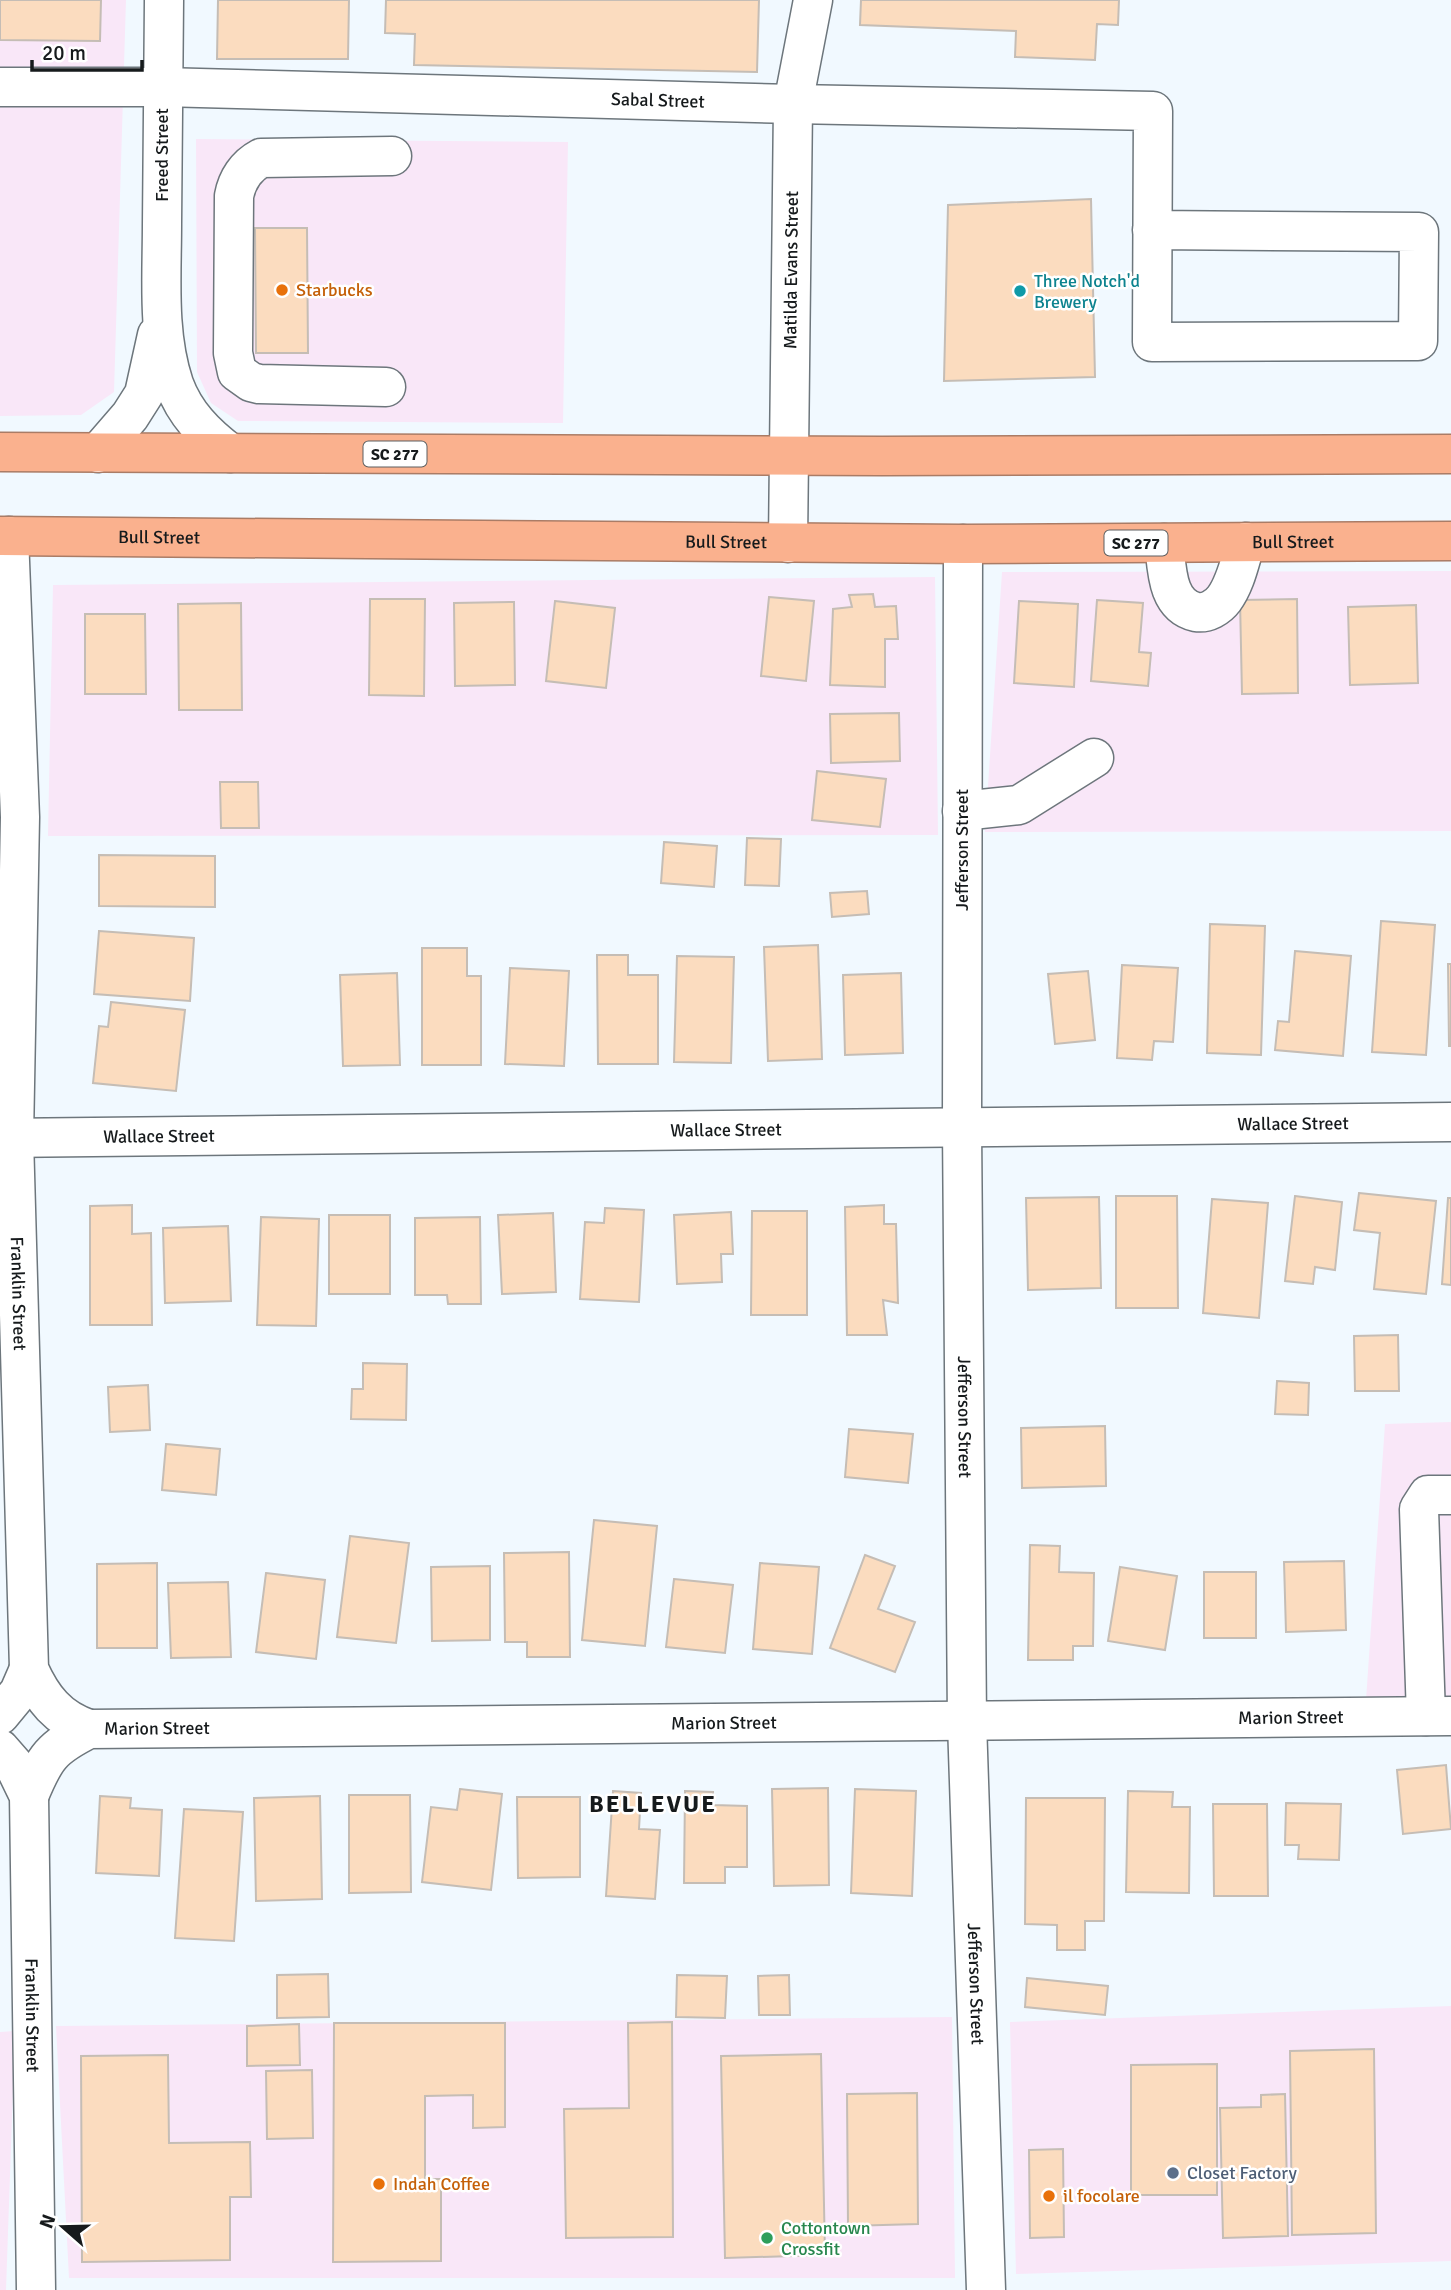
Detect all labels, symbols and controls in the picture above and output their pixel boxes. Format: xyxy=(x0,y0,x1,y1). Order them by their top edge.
scale bar xyxy=(32,28,142,72)
text: 20 m xyxy=(42,40,86,66)
street label: Sabal Street xyxy=(611,88,705,113)
street label: Freed Street xyxy=(151,108,173,202)
street label: Matilda Evans Street xyxy=(779,191,803,349)
place label: Three Notch'd Brewery xyxy=(1034,270,1140,313)
place label: Starbucks xyxy=(296,279,373,301)
marker: Starbucks xyxy=(274,282,290,298)
marker: Three Notch'd Brewery xyxy=(1012,283,1028,299)
road number: SC 277 xyxy=(364,442,426,467)
street label: Bull Street xyxy=(118,526,200,549)
road number: SC 277 xyxy=(1104,530,1168,556)
street label: Bull Street xyxy=(685,531,767,553)
street label: Bull Street xyxy=(1252,531,1334,553)
street label: Jefferson Street xyxy=(951,789,973,911)
street label: Wallace Street xyxy=(1237,1112,1349,1135)
street label: Wallace Street xyxy=(670,1118,782,1142)
street label: Wallace Street xyxy=(103,1125,215,1148)
street label: Franklin Street xyxy=(6,1236,31,1351)
street label: Jefferson Street xyxy=(953,1356,976,1478)
street label: Marion Street xyxy=(1238,1706,1344,1729)
street label: Marion Street xyxy=(671,1711,777,1734)
street label: Marion Street xyxy=(104,1717,210,1740)
district label: BELLEVUE xyxy=(589,1789,717,1819)
street label: Jefferson Street xyxy=(963,1922,989,2045)
street label: Franklin Street xyxy=(20,1958,44,2072)
place label: Closet Factory xyxy=(1187,2162,1297,2184)
marker: Closet Factory xyxy=(1165,2165,1181,2181)
place label: Indah Coffee xyxy=(393,2173,490,2195)
marker: Indah Coffee xyxy=(371,2176,387,2192)
place label: il focolare xyxy=(1063,2185,1140,2207)
marker: il focolare xyxy=(1041,2188,1057,2204)
north arrow xyxy=(28,2192,98,2262)
text: N xyxy=(34,2211,62,2232)
place label: Cottontown Crossfit xyxy=(781,2217,871,2260)
marker: Cottontown Crossfit xyxy=(759,2230,775,2246)

